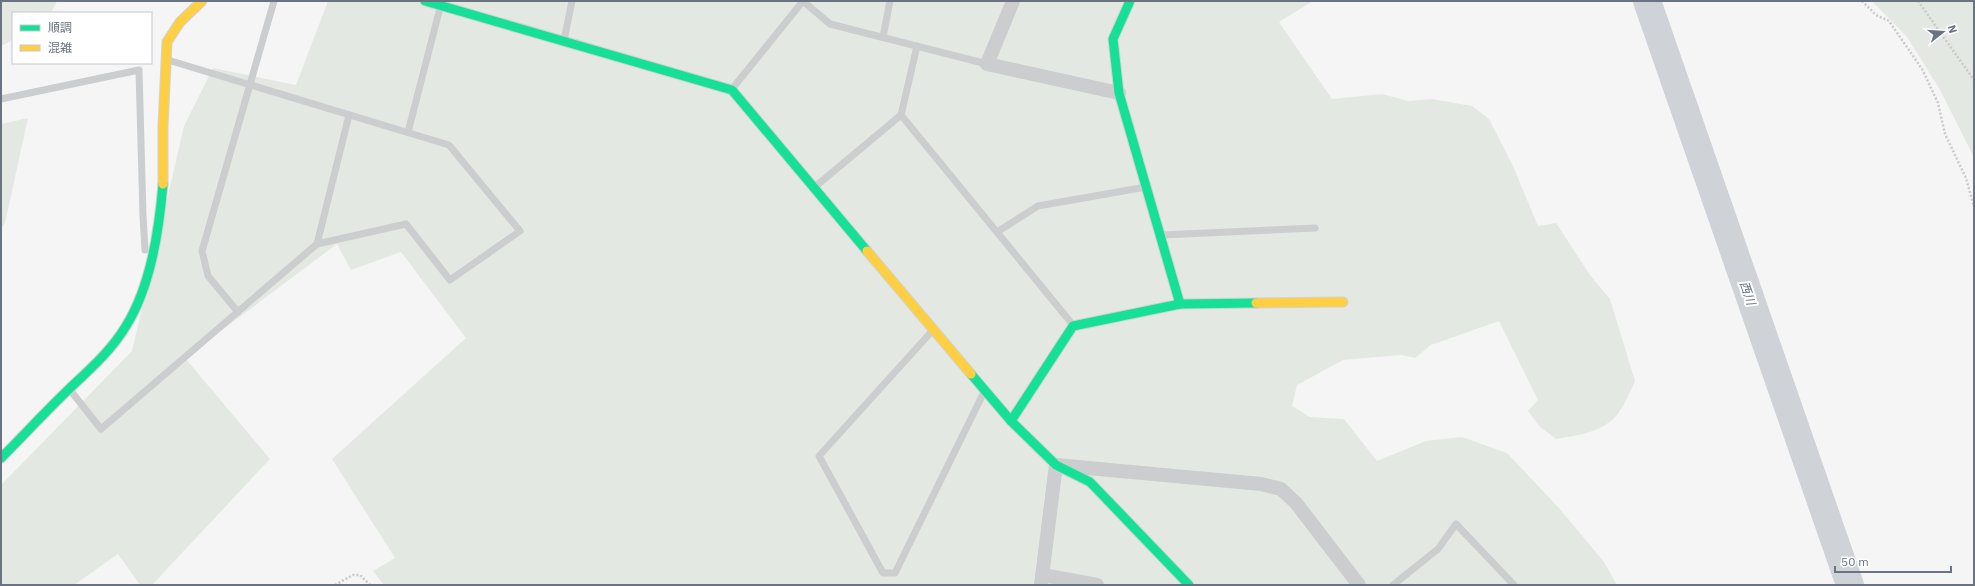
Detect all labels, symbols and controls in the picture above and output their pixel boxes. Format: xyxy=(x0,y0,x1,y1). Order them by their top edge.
legend xyxy=(12,12,152,64)
north arrow xyxy=(1923,12,1963,52)
text: 順調 xyxy=(48,20,72,35)
text: N xyxy=(1945,23,1960,35)
text: 混雑 xyxy=(48,40,72,55)
water label: 西川 xyxy=(1737,279,1760,309)
scale bar xyxy=(1835,548,1951,574)
text: 50 m xyxy=(1841,554,1869,569)

